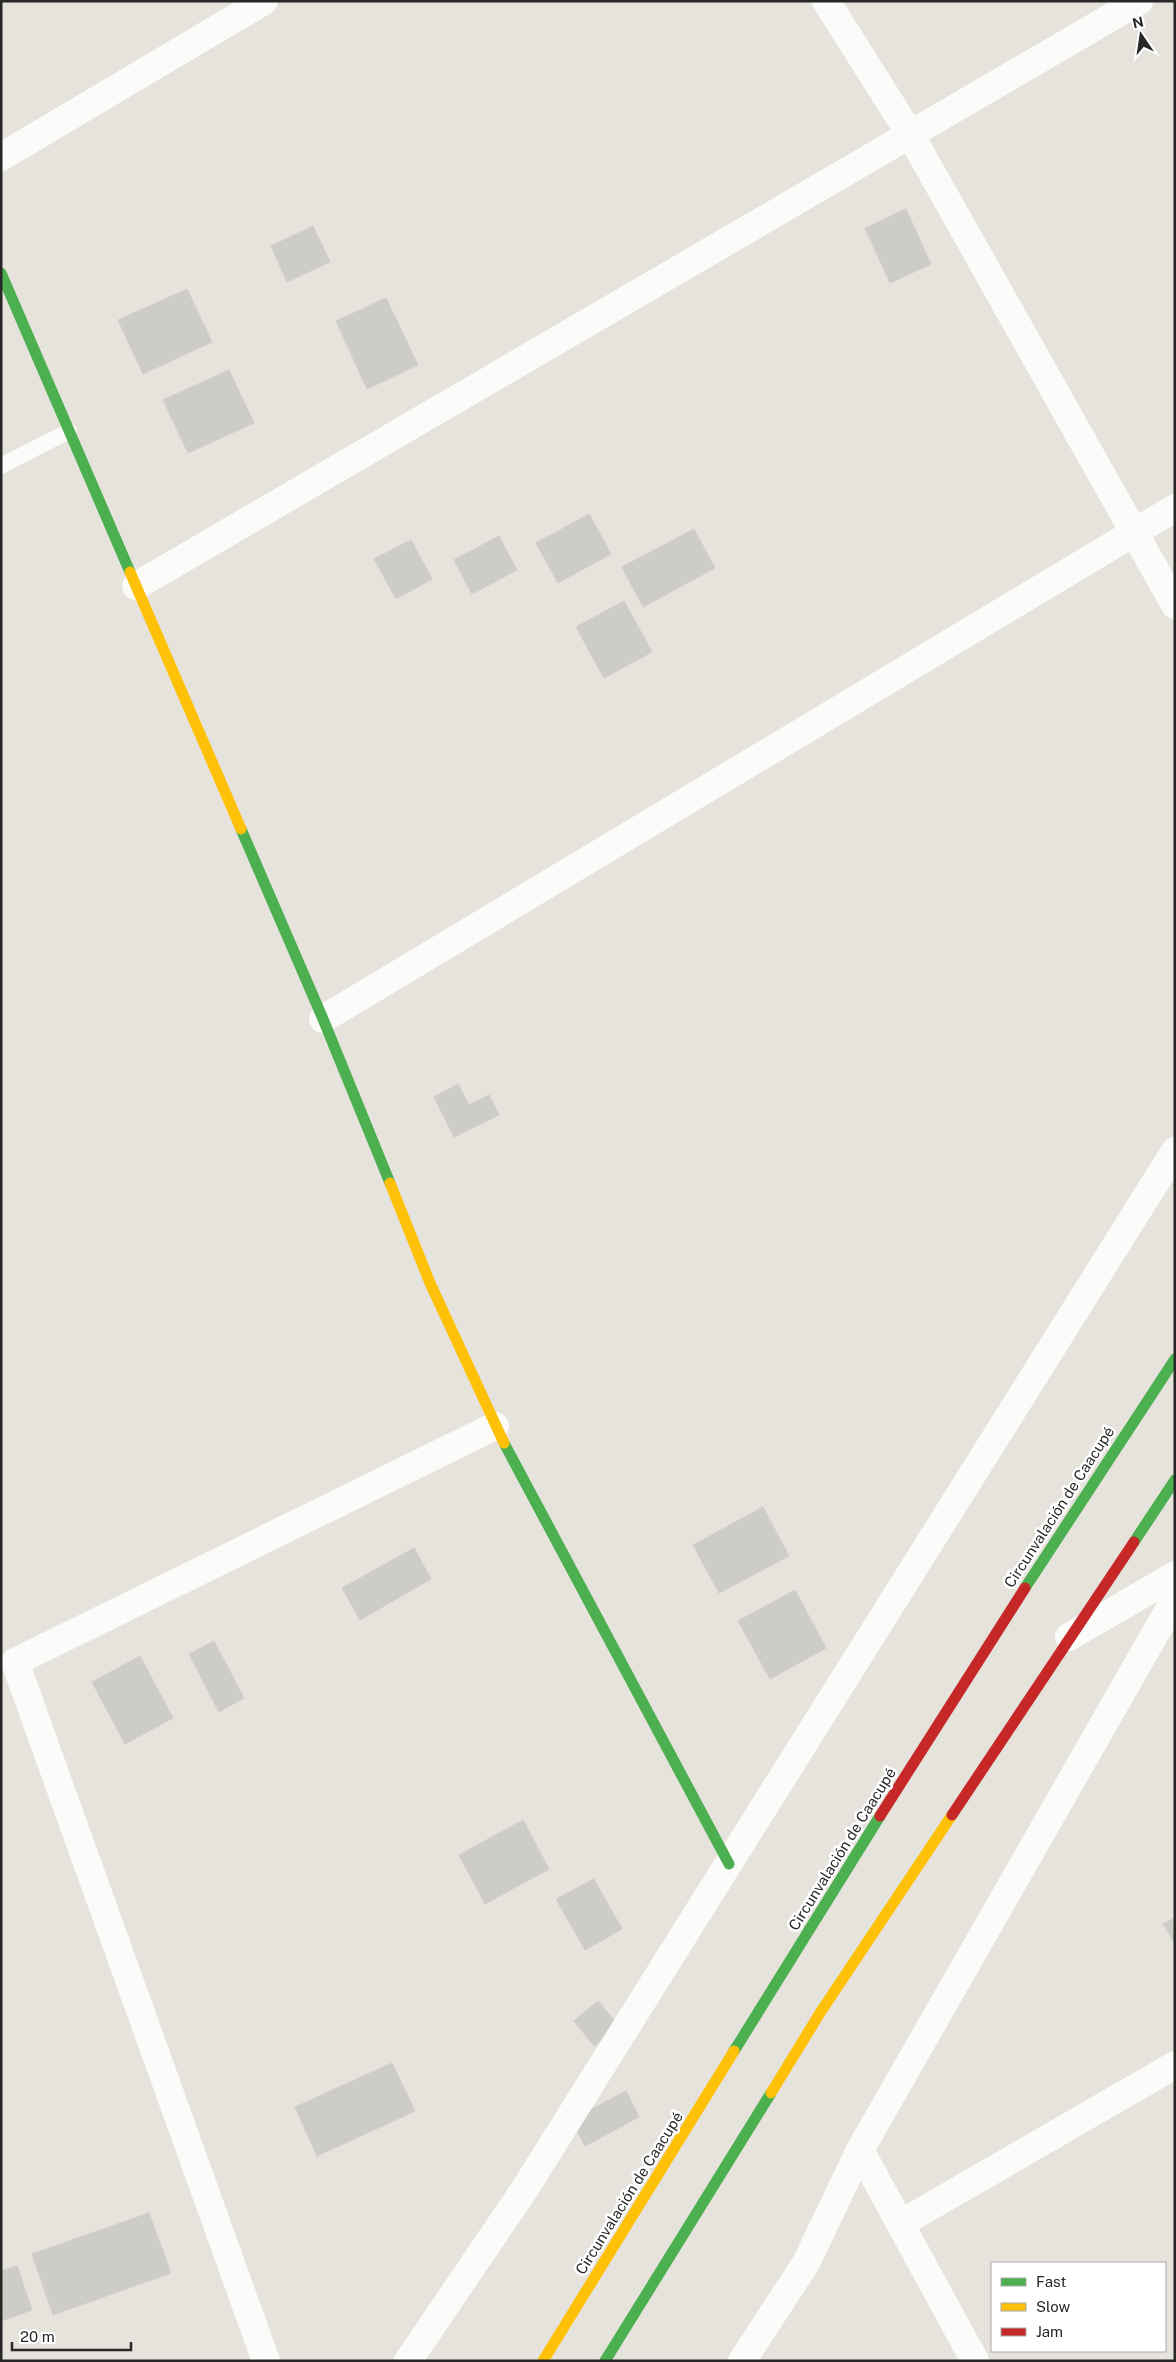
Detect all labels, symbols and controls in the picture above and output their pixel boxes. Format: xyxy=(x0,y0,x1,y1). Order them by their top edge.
north arrow xyxy=(1116,10,1166,60)
text: N xyxy=(1131,13,1145,31)
street label: Circunvalación de Caacupé xyxy=(1001,1423,1117,1591)
street label: Circunvalación de Caacupé xyxy=(785,1765,899,1933)
street label: Circunvalación de Caacupé xyxy=(572,2109,686,2277)
legend xyxy=(991,2262,1166,2352)
text: Fast xyxy=(1036,2273,1066,2290)
text: Slow xyxy=(1036,2298,1071,2315)
scale bar xyxy=(12,2320,131,2352)
text: Jam xyxy=(1036,2323,1063,2340)
text: 20 m xyxy=(20,2328,55,2345)

